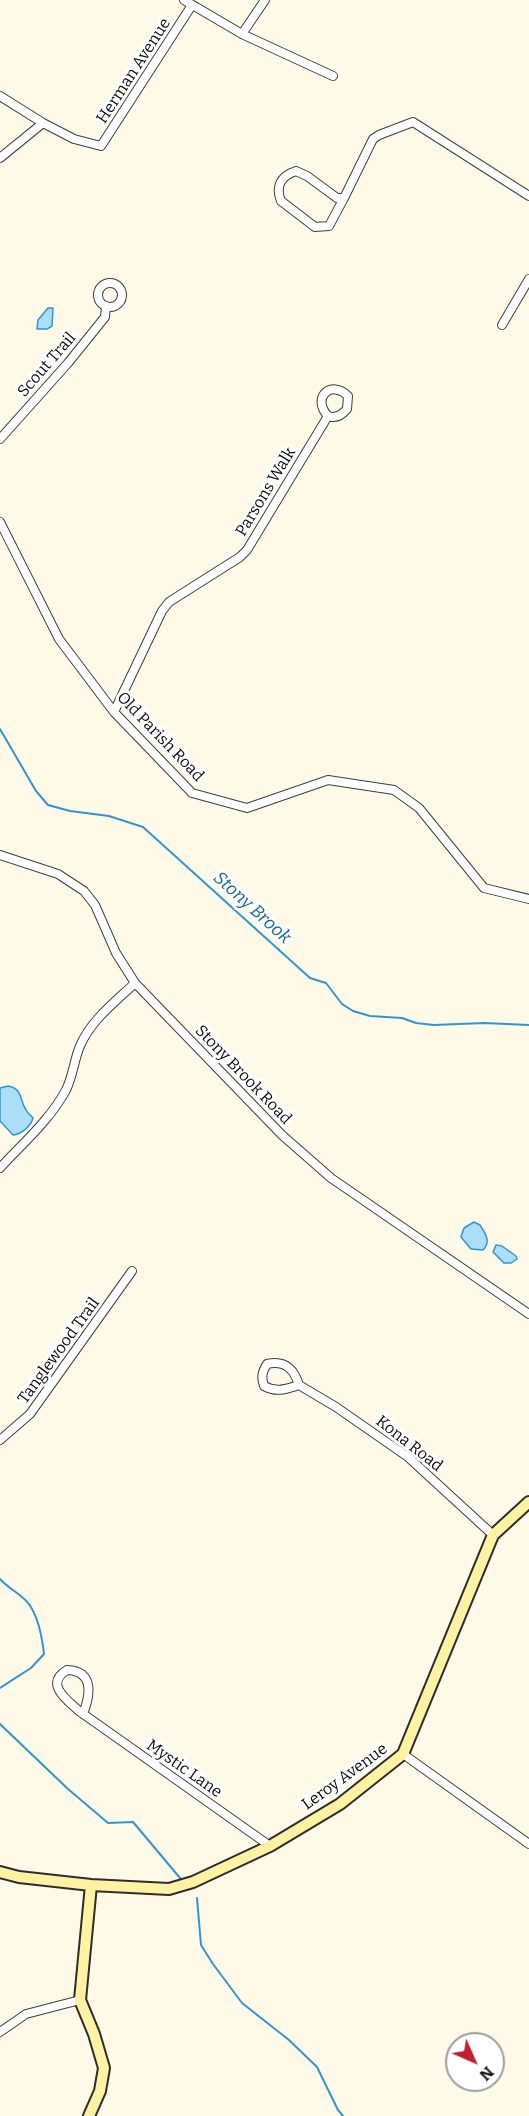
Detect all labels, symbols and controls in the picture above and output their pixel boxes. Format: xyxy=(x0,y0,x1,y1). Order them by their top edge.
street label: Herman Avenue xyxy=(93,15,175,127)
street label: Scout Trail xyxy=(14,329,80,401)
street label: Parsons Walk xyxy=(232,444,300,540)
street label: Old Parish Road xyxy=(112,688,208,786)
water label: Stony Brook xyxy=(209,867,295,949)
street label: Stony Brook Road xyxy=(191,1021,295,1129)
street label: Tanglewood Trail xyxy=(14,1294,104,1408)
street label: Kona Road xyxy=(372,1412,446,1476)
street label: Mystic Lane xyxy=(143,1736,225,1802)
street label: Leroy Avenue xyxy=(299,1740,391,1814)
north arrow xyxy=(445,2032,505,2092)
text: N xyxy=(476,2063,498,2085)

